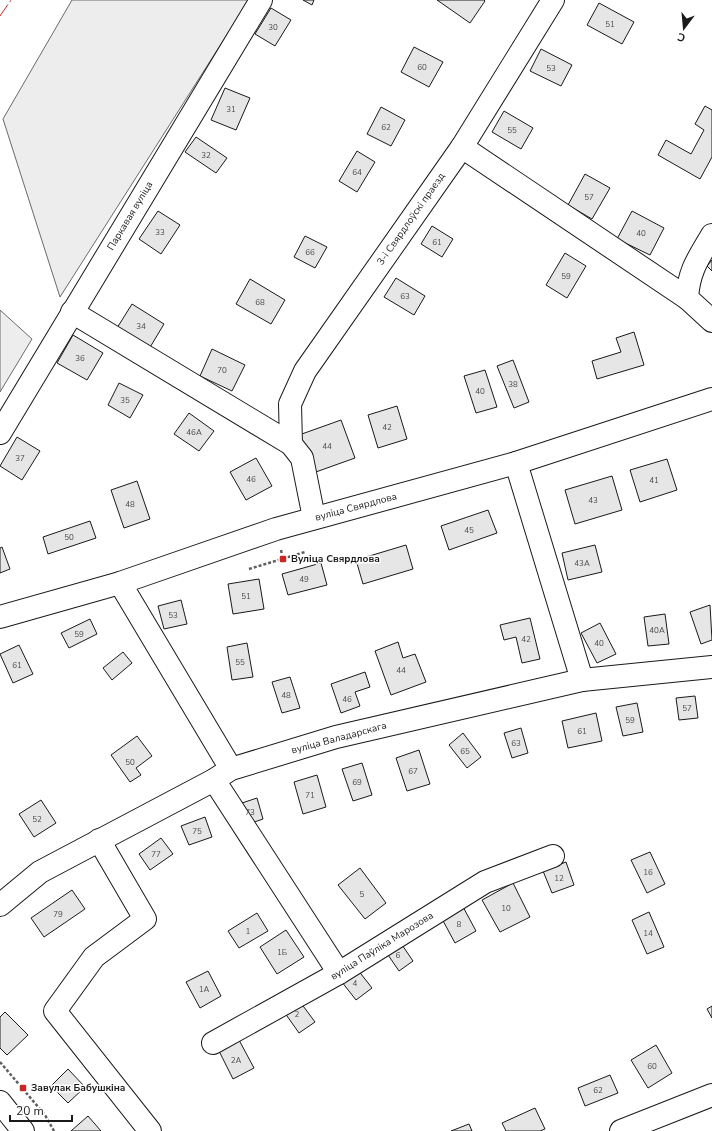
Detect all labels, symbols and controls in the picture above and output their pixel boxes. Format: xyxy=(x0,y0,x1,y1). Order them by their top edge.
north arrow xyxy=(664,8,704,48)
house number: 51 xyxy=(605,19,615,30)
house number: 30 xyxy=(268,22,278,33)
text: С xyxy=(675,29,687,45)
house number: 60 xyxy=(417,62,427,73)
house number: 53 xyxy=(546,63,556,74)
house number: 31 xyxy=(226,104,236,115)
house number: 62 xyxy=(381,122,391,133)
house number: 55 xyxy=(507,125,517,136)
house number: 32 xyxy=(201,150,211,161)
house number: 64 xyxy=(352,167,362,178)
street label: 3-і Свярдлоўскі праезд xyxy=(374,170,448,268)
street label: Паркавая вуліца xyxy=(104,179,156,253)
house number: 57 xyxy=(584,192,594,203)
house number: 33 xyxy=(155,227,165,238)
house number: 40 xyxy=(636,228,646,239)
house number: 61 xyxy=(432,237,442,248)
house number: 66 xyxy=(305,247,315,258)
house number: 59 xyxy=(561,271,571,282)
house number: 63 xyxy=(400,291,410,302)
house number: 68 xyxy=(255,297,265,308)
house number: 34 xyxy=(136,321,146,332)
house number: 36 xyxy=(75,353,85,364)
house number: 70 xyxy=(217,365,227,376)
house number: 38 xyxy=(508,379,518,390)
house number: 40 xyxy=(475,386,485,397)
house number: 35 xyxy=(120,395,130,406)
house number: 42 xyxy=(382,422,392,433)
house number: 46А xyxy=(186,427,202,438)
house number: 44 xyxy=(322,441,332,452)
house number: 37 xyxy=(15,453,25,464)
house number: 46 xyxy=(246,474,256,485)
house number: 41 xyxy=(649,475,659,486)
street label: вуліца Свярдлова xyxy=(314,489,398,525)
house number: 43 xyxy=(588,495,598,506)
house number: 48 xyxy=(125,499,135,510)
house number: 45 xyxy=(464,525,474,536)
house number: 50 xyxy=(64,532,74,543)
place label: Вуліца Свярдлова xyxy=(291,552,380,566)
marker: Вуліца Свярдлова xyxy=(278,554,288,564)
house number: 43А xyxy=(574,558,590,569)
house number: 49 xyxy=(299,574,309,585)
house number: 51 xyxy=(241,591,251,602)
house number: 53 xyxy=(168,610,178,621)
house number: 40А xyxy=(649,625,665,636)
house number: 59 xyxy=(74,629,84,640)
house number: 42 xyxy=(521,634,531,645)
house number: 40 xyxy=(594,638,604,649)
house number: 55 xyxy=(235,657,245,668)
house number: 61 xyxy=(12,660,22,671)
house number: 44 xyxy=(396,665,406,676)
house number: 48 xyxy=(281,690,291,701)
house number: 46 xyxy=(342,694,352,705)
house number: 57 xyxy=(682,703,692,714)
house number: 59 xyxy=(625,715,635,726)
street label: вуліца Валадарскага xyxy=(290,719,388,757)
house number: 61 xyxy=(577,726,587,737)
house number: 63 xyxy=(511,738,521,749)
house number: 65 xyxy=(460,746,470,757)
house number: 50 xyxy=(125,757,135,768)
house number: 67 xyxy=(408,766,418,777)
house number: 69 xyxy=(352,777,362,788)
house number: 71 xyxy=(305,790,315,801)
house number: 73 xyxy=(245,807,255,818)
house number: 52 xyxy=(32,814,42,825)
house number: 75 xyxy=(192,826,202,837)
house number: 77 xyxy=(151,849,161,860)
house number: 16 xyxy=(643,867,653,878)
house number: 12 xyxy=(554,873,564,884)
house number: 5 xyxy=(360,889,365,900)
house number: 10 xyxy=(501,903,511,914)
house number: 79 xyxy=(53,909,63,920)
street label: вуліца Паўліка Марозова xyxy=(328,909,436,983)
house number: 8 xyxy=(457,919,462,930)
house number: 1 xyxy=(246,926,251,937)
house number: 14 xyxy=(643,928,653,939)
house number: 1Б xyxy=(277,947,287,958)
house number: 6 xyxy=(396,950,401,961)
house number: 4 xyxy=(353,978,358,989)
house number: 1А xyxy=(199,984,209,995)
house number: 2 xyxy=(295,1009,300,1020)
house number: 2А xyxy=(231,1055,241,1066)
house number: 60 xyxy=(647,1061,657,1072)
place label: Завулак Бабушкіна xyxy=(31,1081,125,1095)
marker: Завулак Бабушкіна xyxy=(18,1083,28,1093)
house number: 62 xyxy=(593,1085,603,1096)
scale bar xyxy=(10,1097,72,1123)
text: 20 m xyxy=(16,1103,44,1119)

